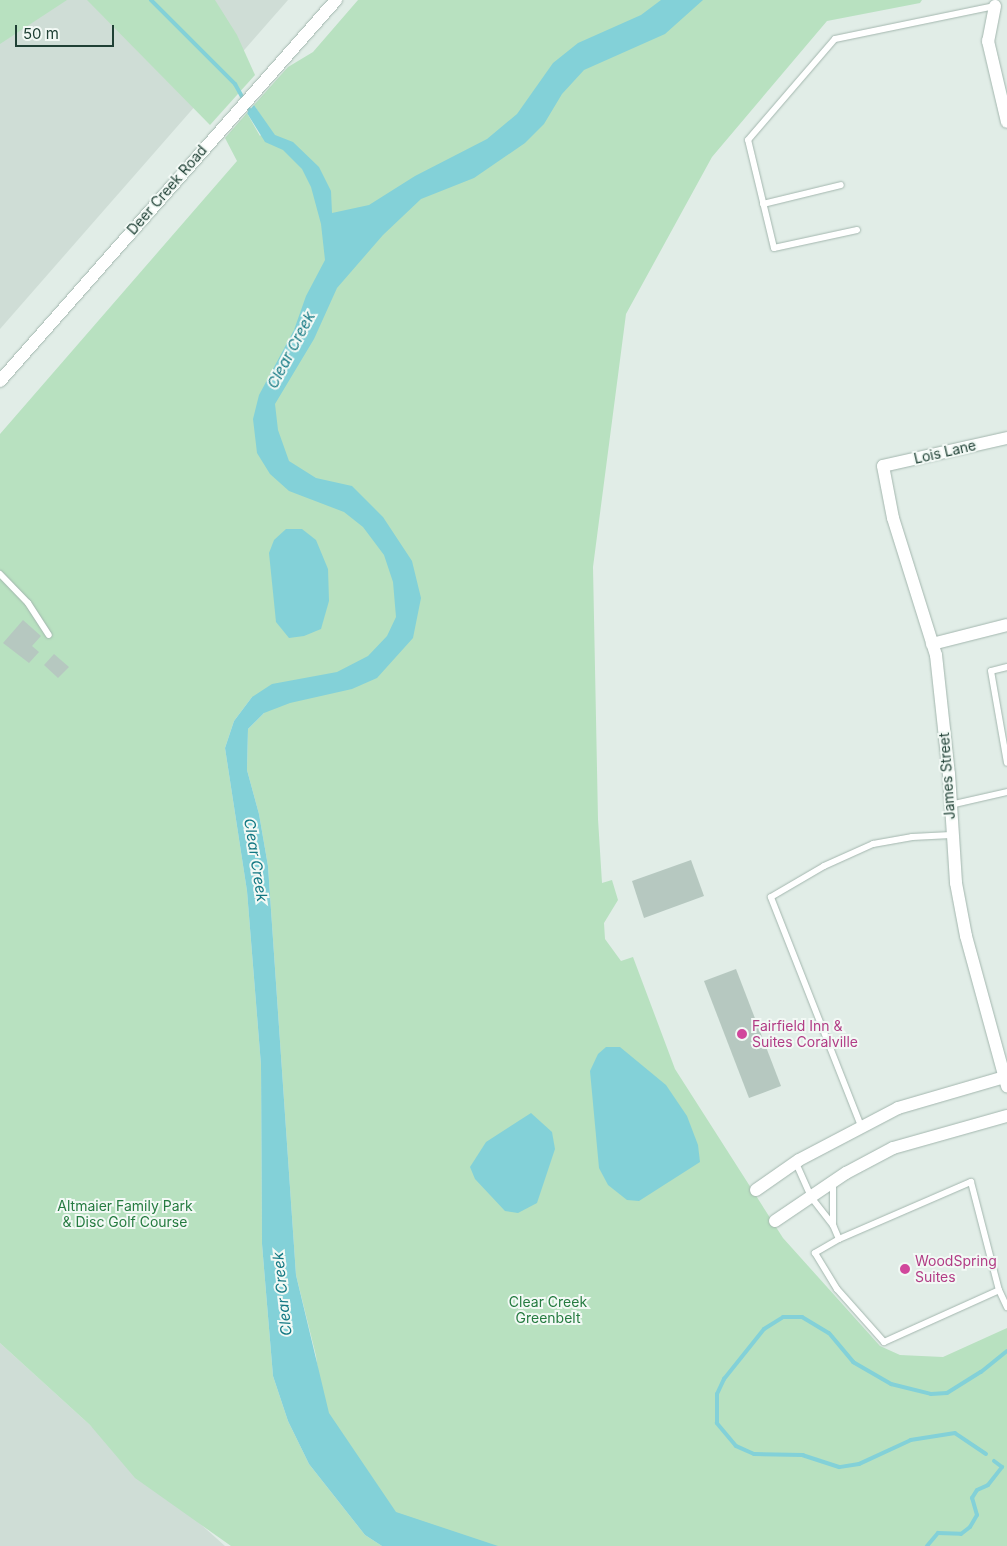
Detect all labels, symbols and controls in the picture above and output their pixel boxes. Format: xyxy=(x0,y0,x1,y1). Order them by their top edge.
scale bar xyxy=(18,15,116,47)
text: 50 m xyxy=(23,24,59,43)
street label: Deer Creek Road xyxy=(124,142,210,238)
water label: Clear Creek xyxy=(263,309,319,391)
street label: Lois Lane xyxy=(912,437,978,467)
street label: James Street xyxy=(936,732,958,820)
water label: Clear Creek xyxy=(241,817,271,903)
place label: Fairfield Inn & Suites Coralville xyxy=(752,1018,858,1050)
marker: Fairfield Inn & Suites Coralville xyxy=(736,1028,748,1040)
park label: Altmaier Family Park & Disc Golf Course xyxy=(57,1198,193,1230)
water label: Clear Creek xyxy=(269,1251,295,1337)
place label: WoodSpring Suites xyxy=(915,1253,997,1285)
marker: WoodSpring Suites xyxy=(899,1263,911,1275)
park label: Clear Creek Greenbelt xyxy=(509,1294,587,1326)

